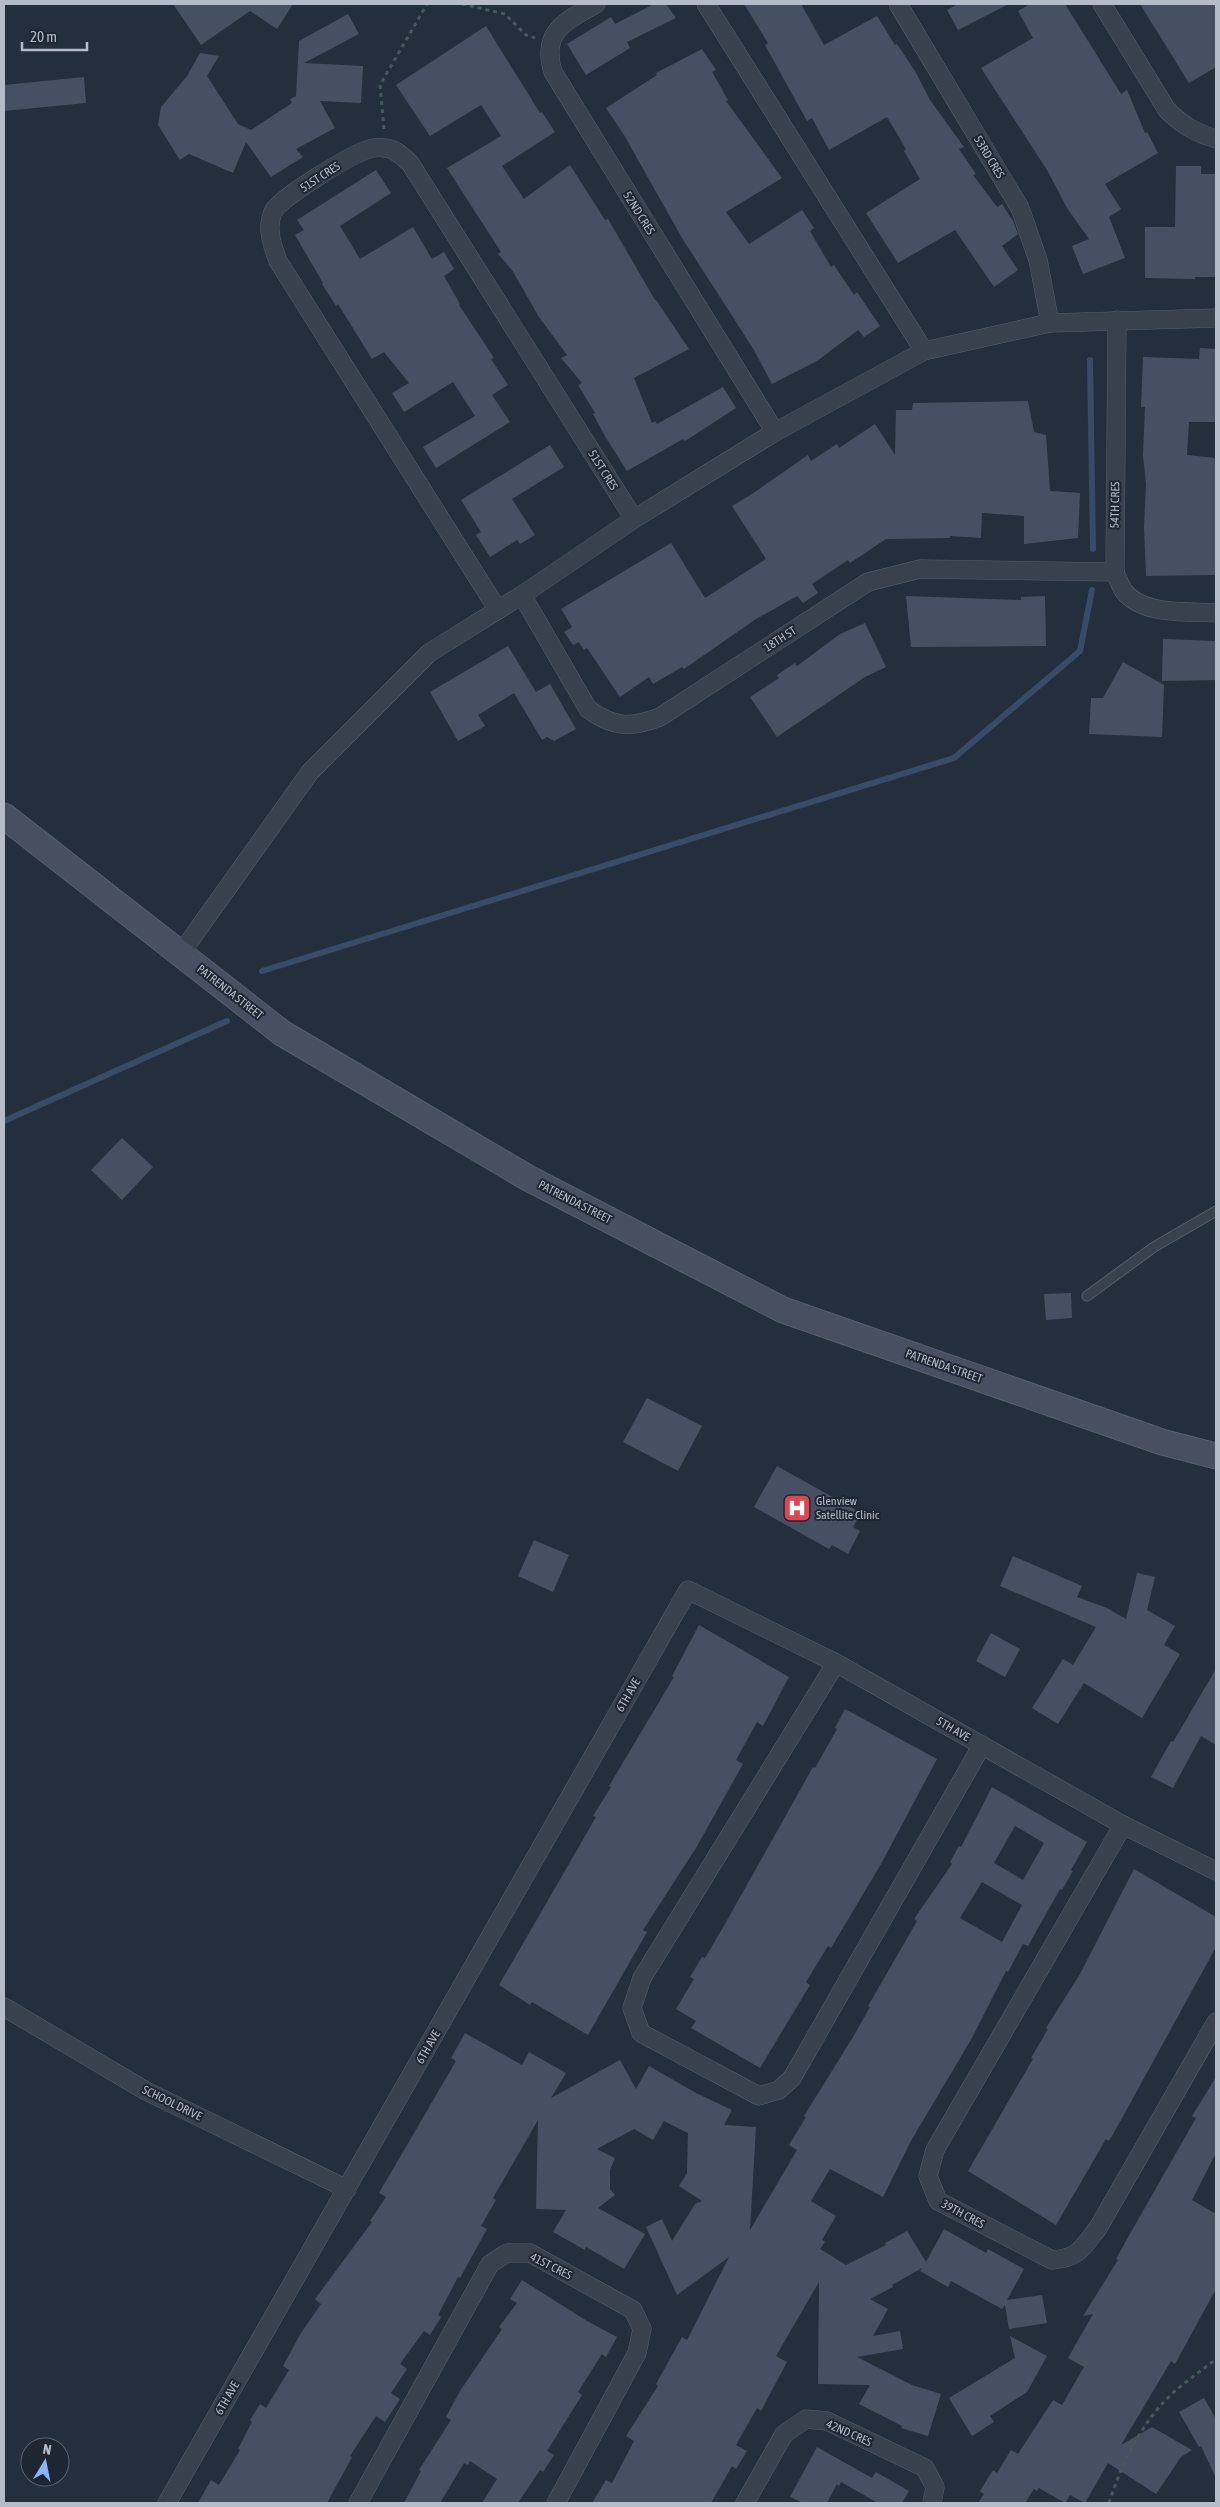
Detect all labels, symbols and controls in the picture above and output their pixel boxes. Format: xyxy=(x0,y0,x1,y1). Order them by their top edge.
scale bar xyxy=(22,20,88,52)
text: 20 m xyxy=(30,28,57,45)
street label: 53RD CRES xyxy=(971,133,1007,181)
street label: 51ST CRES xyxy=(297,159,343,195)
street label: 52ND CRES xyxy=(620,189,658,237)
street label: 51ST CRES xyxy=(585,447,621,493)
street label: 54TH CRES xyxy=(1108,482,1122,528)
street label: 18TH ST xyxy=(761,623,799,655)
street label: PATRENDA STREET xyxy=(194,962,267,1023)
street label: PATRENDA STREET xyxy=(536,1178,615,1227)
street label: PATRENDA STREET xyxy=(904,1346,985,1386)
hospital icon: Glenview Satellite Clinic xyxy=(782,1493,812,1523)
place label: Glenview Satellite Clinic xyxy=(816,1494,880,1522)
street label: 6TH AVE xyxy=(613,1676,643,1714)
street label: 5TH AVE xyxy=(934,1714,972,1744)
street label: 6TH AVE xyxy=(413,2028,443,2066)
street label: SCHOOL DRIVE xyxy=(140,2083,204,2123)
street label: 39TH CRES xyxy=(939,2197,987,2231)
street label: 41ST CRES xyxy=(528,2250,574,2282)
street label: 6TH AVE xyxy=(212,2379,242,2417)
street label: 42ND CRES xyxy=(824,2417,874,2449)
north arrow xyxy=(20,2437,70,2487)
text: N xyxy=(42,2441,53,2458)

